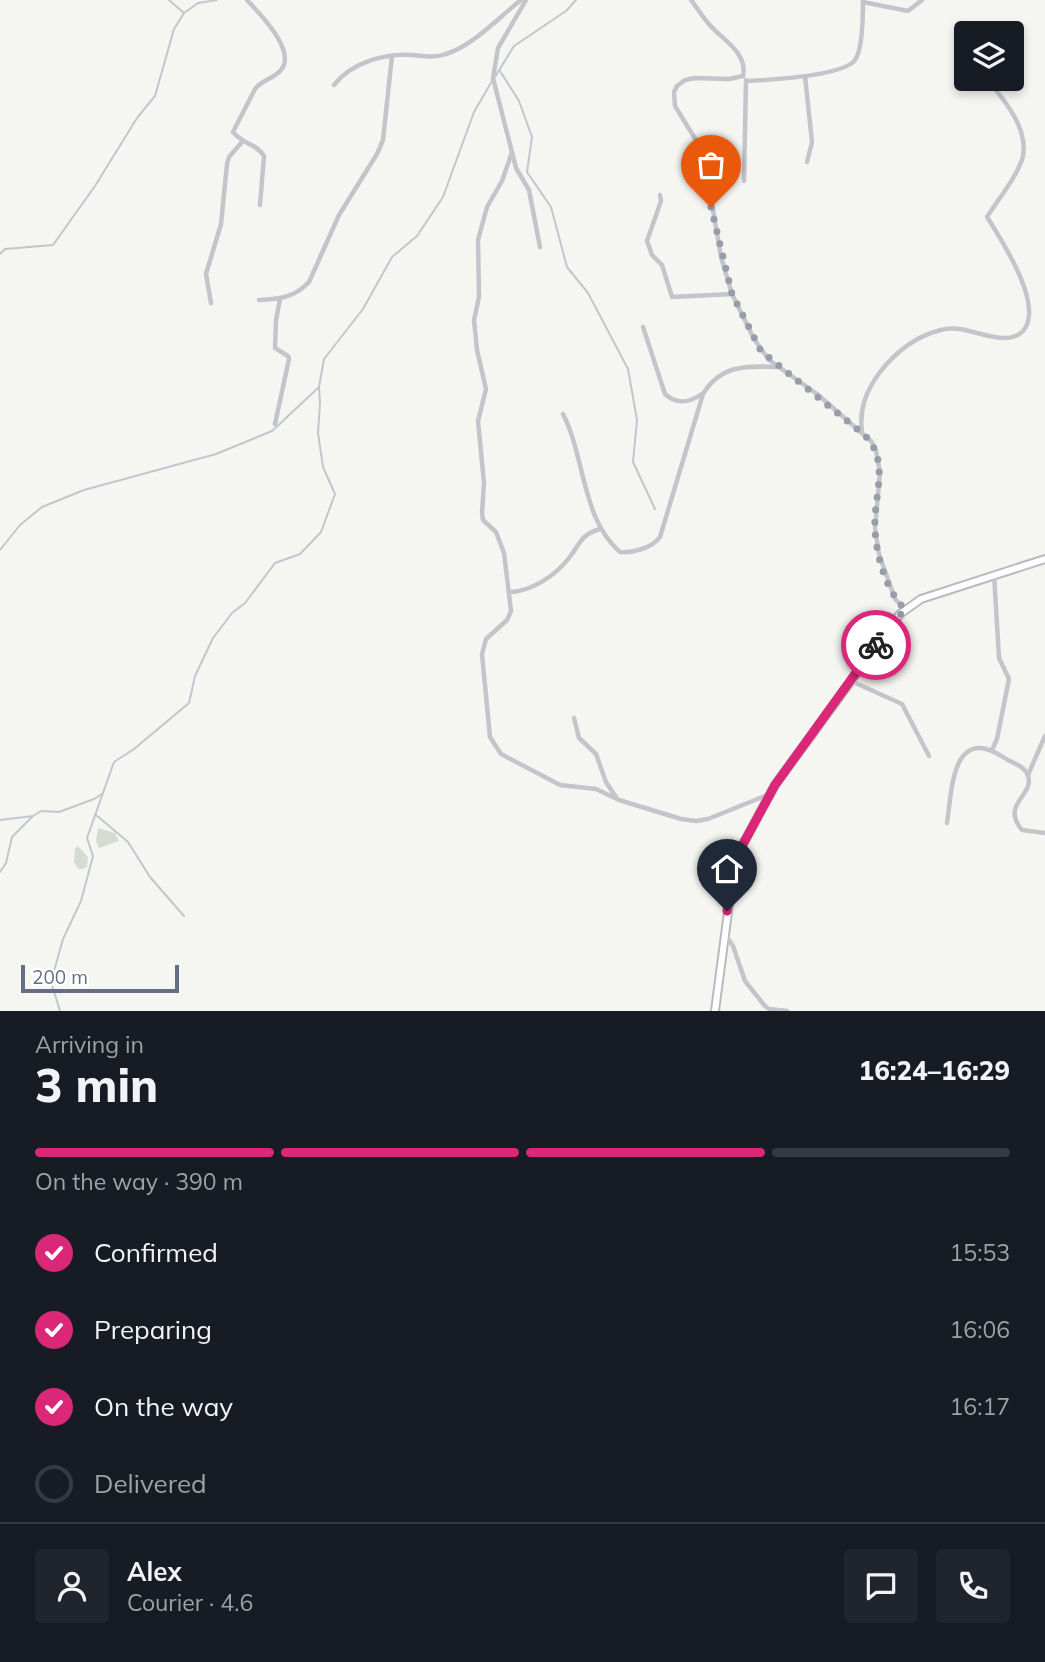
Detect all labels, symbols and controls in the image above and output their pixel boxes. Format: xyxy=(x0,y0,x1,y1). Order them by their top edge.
map controls xyxy=(954,21,1024,91)
button: layers xyxy=(954,21,1024,91)
pin xyxy=(681,135,741,207)
icon: bag xyxy=(692,146,730,184)
courier xyxy=(841,610,911,680)
icon: bike xyxy=(857,626,895,664)
pin xyxy=(697,839,757,911)
icon: home xyxy=(708,850,746,888)
scale bar xyxy=(21,962,178,994)
text: 200 m xyxy=(32,965,88,989)
text: Arriving in xyxy=(35,1030,144,1059)
text: 16:24–16:29 xyxy=(859,1054,1010,1087)
text: 3 min xyxy=(35,1056,158,1114)
text: On the way · 390 m xyxy=(35,1167,243,1196)
icon: check xyxy=(35,1234,73,1272)
text: Confirmed xyxy=(94,1236,218,1269)
text: 15:53 xyxy=(950,1238,1010,1267)
icon: check xyxy=(35,1311,73,1349)
text: Preparing xyxy=(94,1313,212,1346)
text: 16:06 xyxy=(950,1315,1010,1344)
icon: check xyxy=(35,1388,73,1426)
text: On the way xyxy=(94,1390,233,1423)
text: 16:17 xyxy=(950,1392,1010,1421)
text: Delivered xyxy=(94,1467,207,1500)
button: person xyxy=(35,1549,109,1623)
button: chat xyxy=(844,1549,918,1623)
button: phone xyxy=(936,1549,1010,1623)
text: Alex xyxy=(127,1555,182,1588)
text: Courier · 4.6 xyxy=(127,1588,253,1617)

